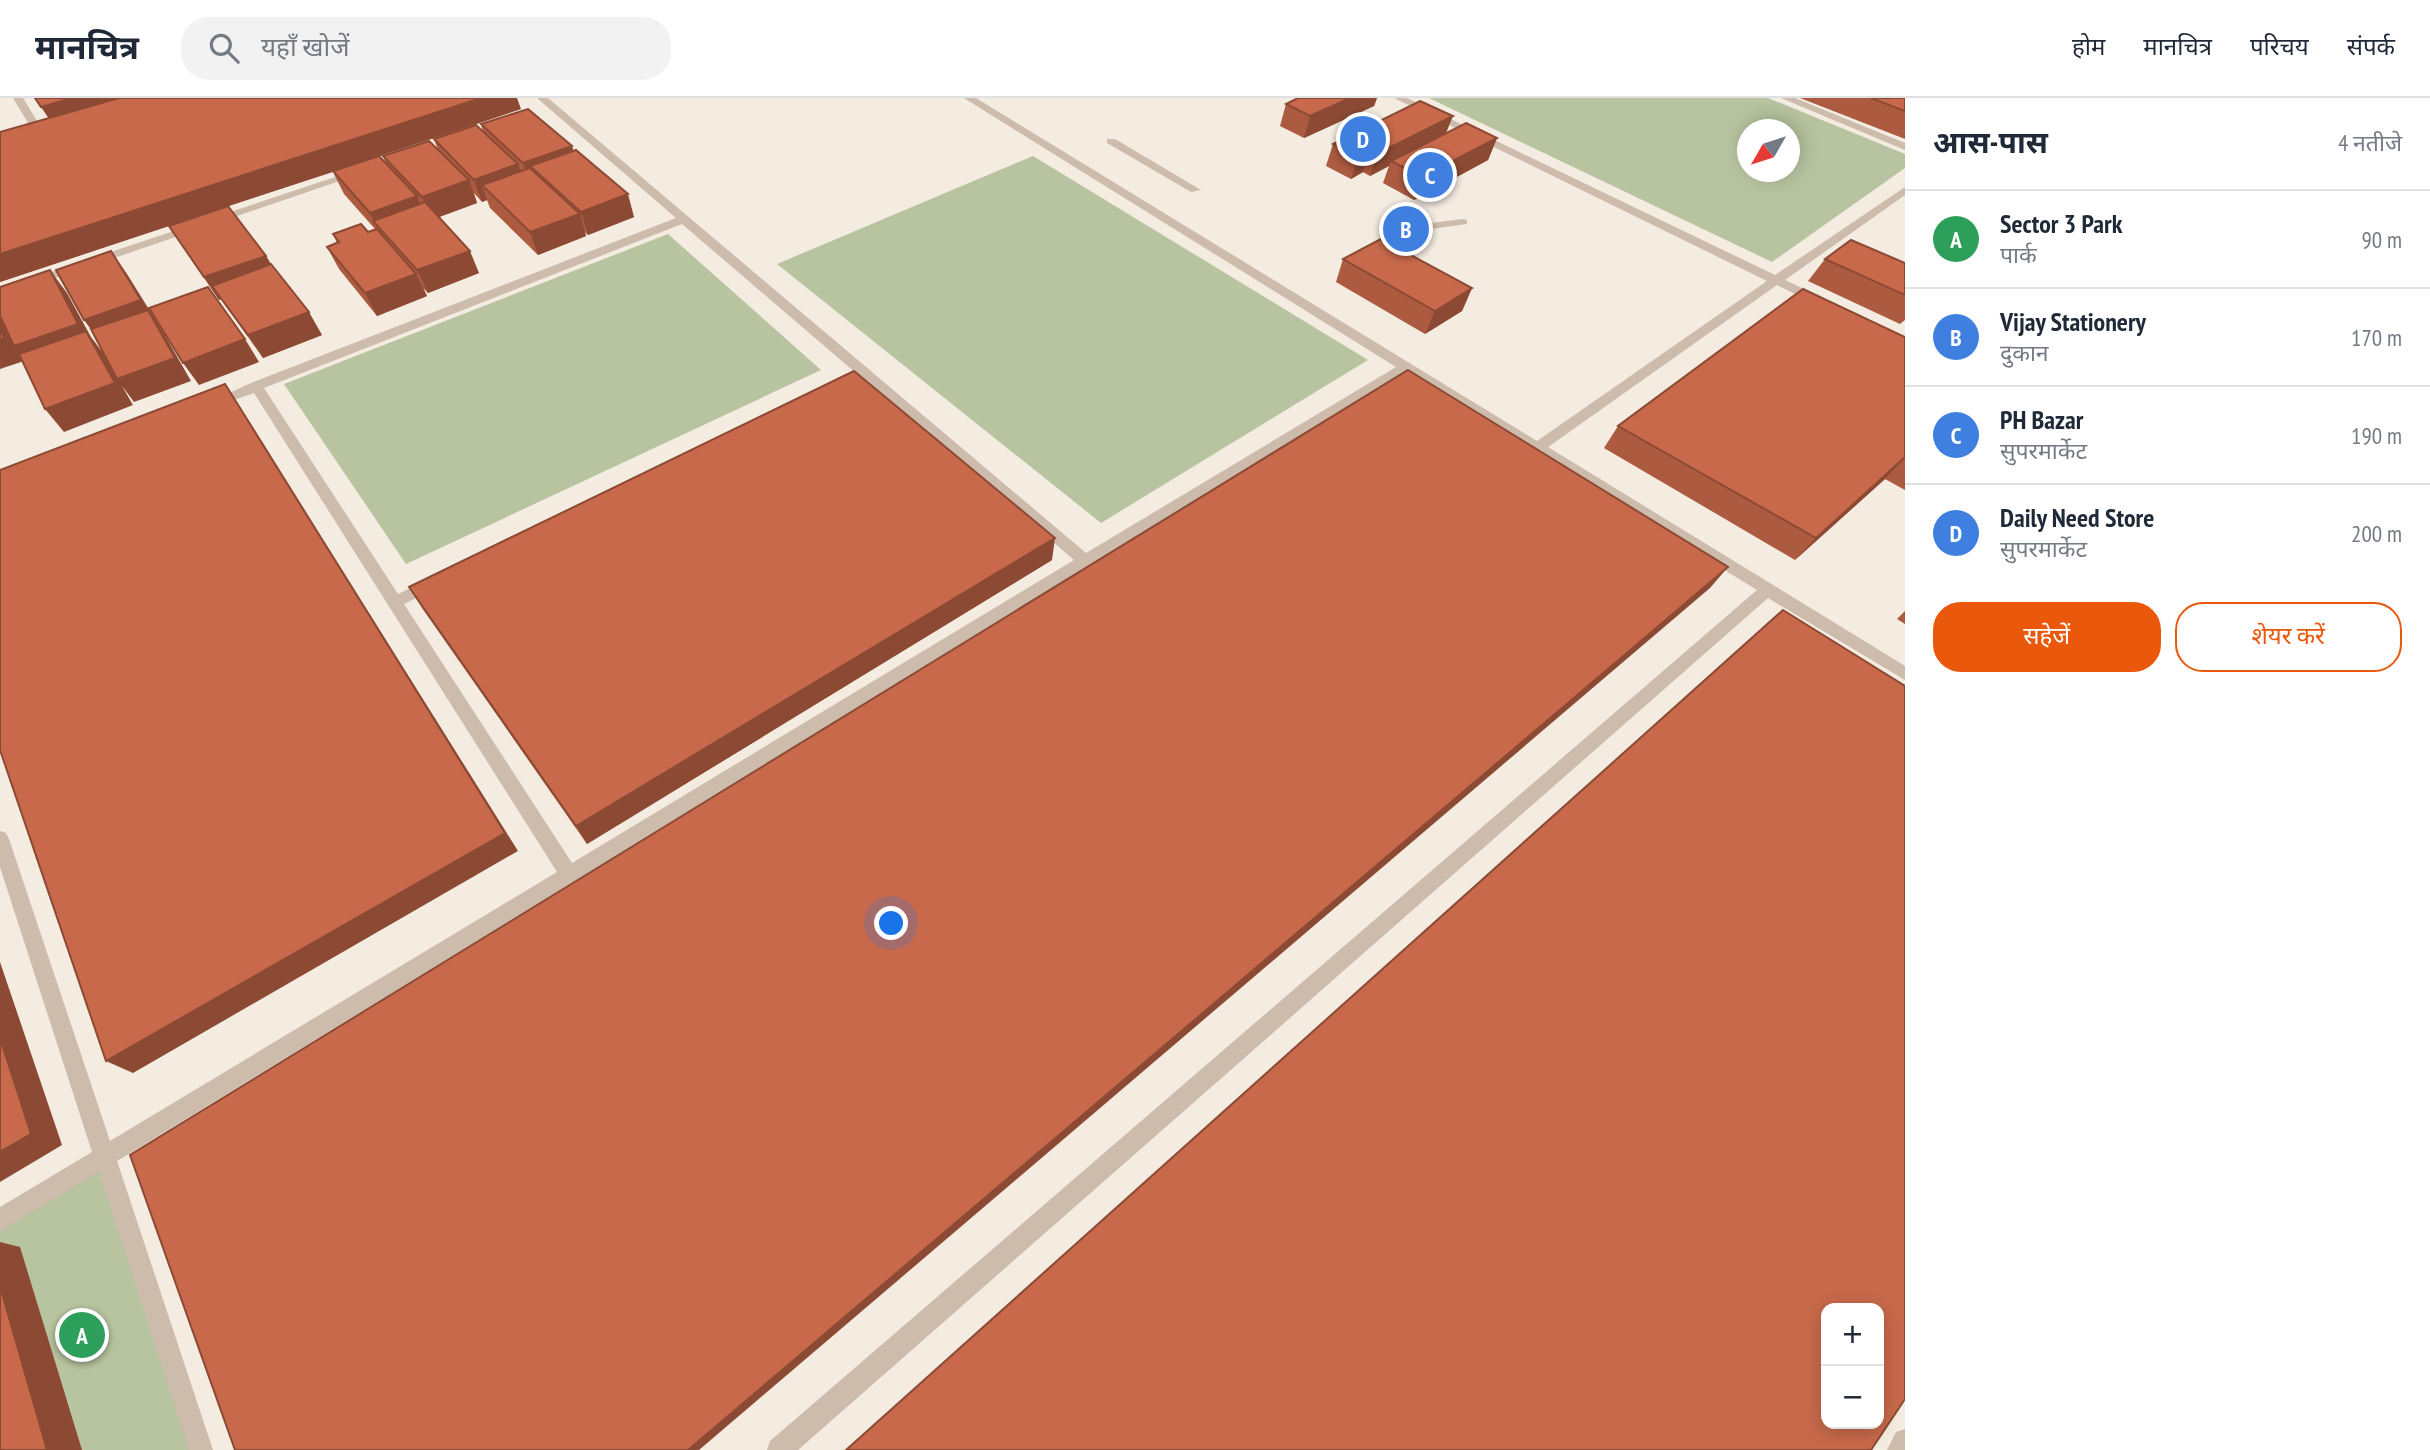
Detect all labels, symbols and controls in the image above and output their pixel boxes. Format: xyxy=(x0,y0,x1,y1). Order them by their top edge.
search box xyxy=(181,17,671,80)
text: मानचित्र xyxy=(35,25,139,68)
icon: search xyxy=(205,29,243,67)
text: यहाँ खोजें xyxy=(261,30,349,63)
text: होम xyxy=(2072,31,2105,62)
text: मानचित्र xyxy=(2143,31,2212,62)
text: परिचय xyxy=(2250,31,2309,62)
text: संपर्क xyxy=(2347,31,2395,62)
pin: D xyxy=(1340,113,1386,165)
north arrow xyxy=(1737,119,1800,182)
text: आस-पास xyxy=(1933,122,2048,161)
text: 4 नतीजे xyxy=(2338,128,2402,157)
pin: C xyxy=(1407,149,1453,201)
pin: B xyxy=(1383,203,1429,255)
text: Sector 3 Park xyxy=(2000,207,2122,240)
text: A xyxy=(1950,225,1962,254)
text: 90 m xyxy=(2361,225,2402,254)
text: पार्क xyxy=(2000,240,2037,269)
text: Vijay Stationery xyxy=(2000,305,2146,338)
text: B xyxy=(1950,323,1962,352)
text: 170 m xyxy=(2351,323,2402,352)
text: दुकान xyxy=(2000,338,2049,367)
text: PH Bazar xyxy=(2000,403,2083,436)
text: C xyxy=(1951,421,1961,450)
text: 190 m xyxy=(2351,421,2402,450)
text: सुपरमार्केट xyxy=(2000,436,2087,465)
text: Daily Need Store xyxy=(2000,501,2154,534)
text: D xyxy=(1950,519,1962,548)
text: 200 m xyxy=(2351,519,2402,548)
text: सुपरमार्केट xyxy=(2000,534,2087,563)
button: सहेजें xyxy=(1933,602,2161,672)
button: शेयर करें xyxy=(2175,602,2402,672)
your location xyxy=(874,906,908,940)
map controls xyxy=(1821,1303,1884,1429)
button: + xyxy=(1821,1303,1884,1366)
pin: A xyxy=(59,1309,105,1361)
button: − xyxy=(1821,1366,1884,1429)

